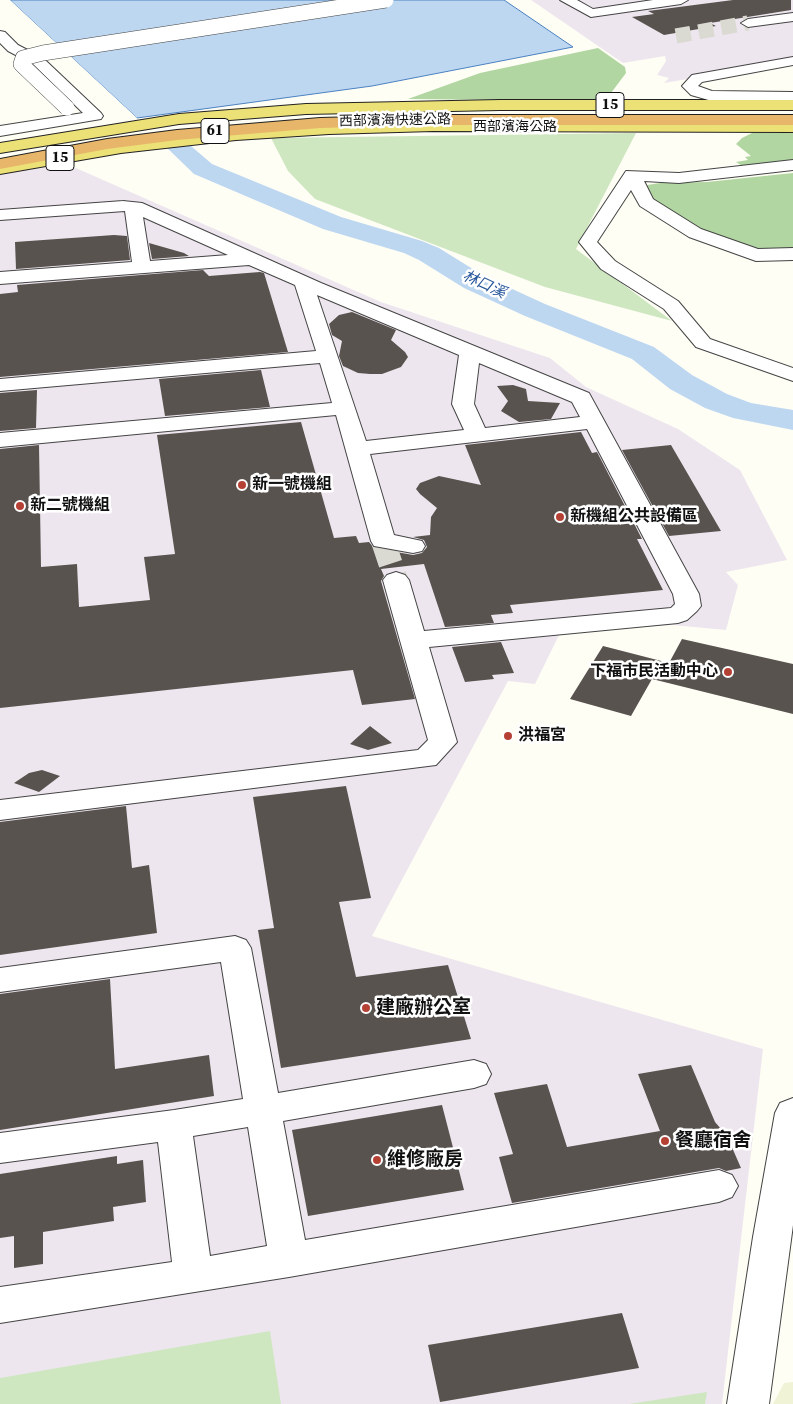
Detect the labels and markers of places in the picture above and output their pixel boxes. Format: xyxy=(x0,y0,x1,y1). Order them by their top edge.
place label: 新一號機組 xyxy=(252,475,332,495)
marker: 新一號機組 xyxy=(236,479,248,491)
place label: 新二號機組 xyxy=(30,496,110,516)
marker: 新二號機組 xyxy=(14,500,26,512)
place label: 新機組公共設備區 xyxy=(570,507,698,527)
marker: 新機組公共設備區 xyxy=(554,511,566,523)
place label: 下福市民活動中心 xyxy=(590,662,718,682)
marker: 下福市民活動中心 xyxy=(722,666,734,678)
place label: 洪福宮 xyxy=(518,726,566,746)
marker: 洪福宮 xyxy=(502,730,514,742)
place label: 建廠辦公室 xyxy=(376,997,471,1019)
marker: 建廠辦公室 xyxy=(360,1002,372,1014)
place label: 餐廳宿舍 xyxy=(675,1130,751,1152)
marker: 餐廳宿舍 xyxy=(659,1135,671,1147)
place label: 維修廠房 xyxy=(387,1149,463,1171)
marker: 維修廠房 xyxy=(371,1154,383,1166)

